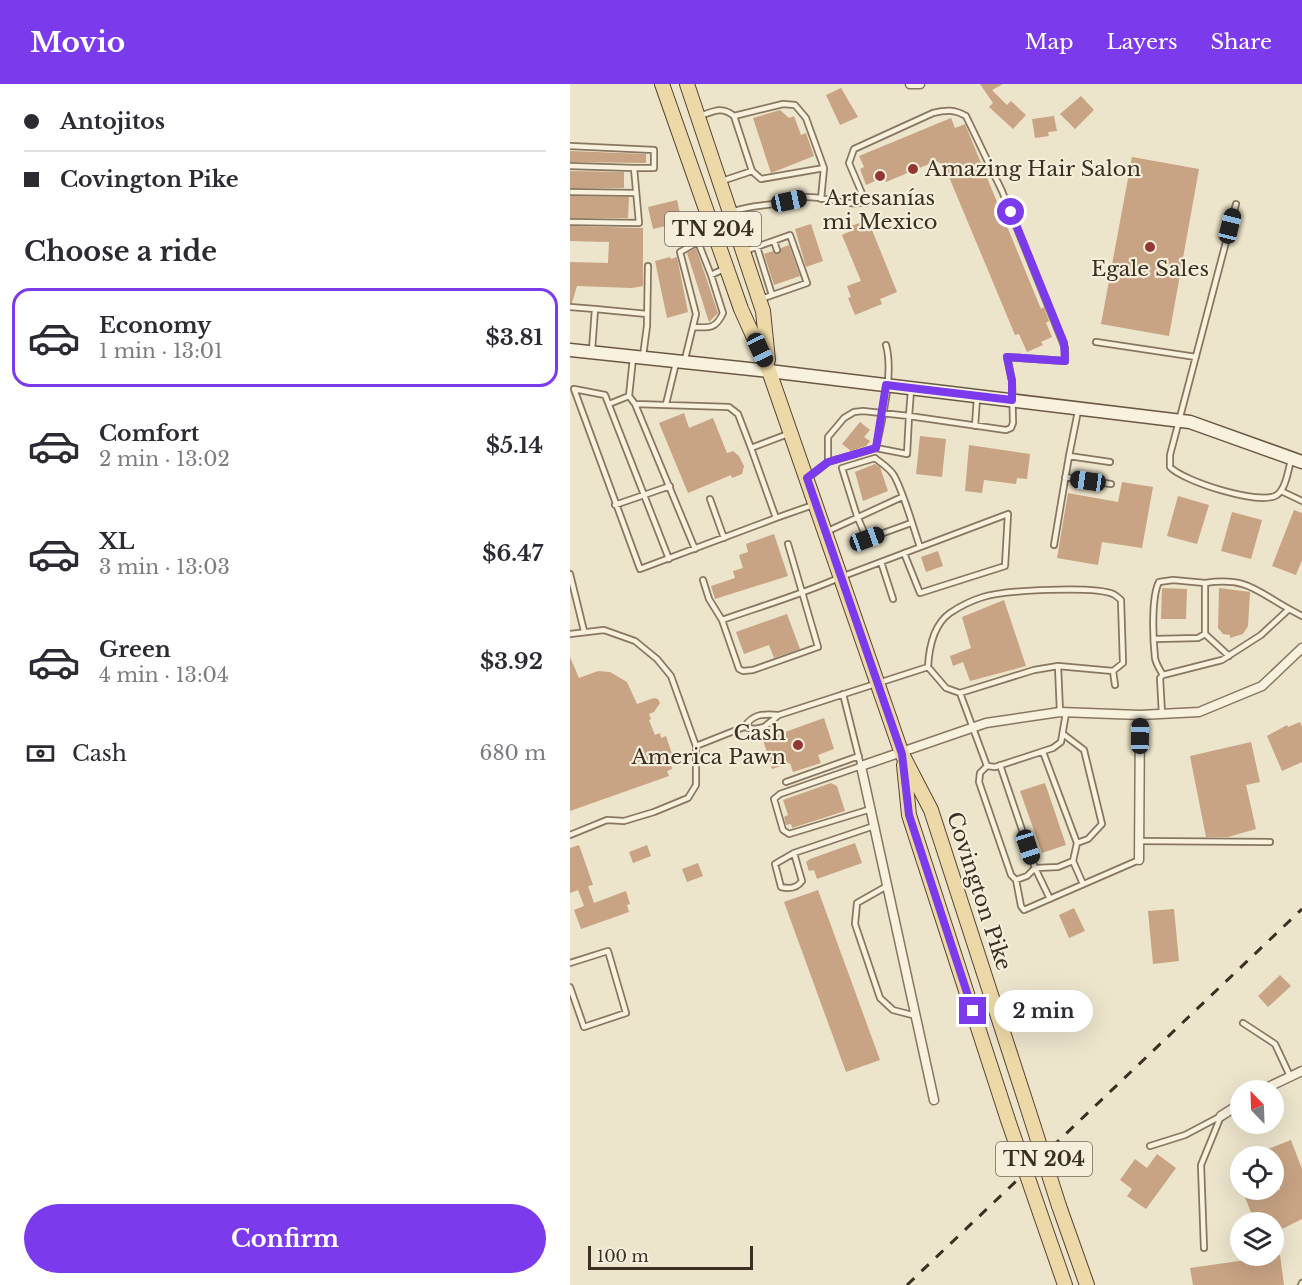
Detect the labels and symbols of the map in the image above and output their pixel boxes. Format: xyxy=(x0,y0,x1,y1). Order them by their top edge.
place label: Amazing Hair Salon xyxy=(924,156,1141,182)
marker: Amazing Hair Salon xyxy=(906,162,920,176)
marker: Artesanías mi Mexico xyxy=(873,169,887,183)
place label: Artesanías mi Mexico xyxy=(823,185,937,235)
car xyxy=(770,188,808,214)
route start xyxy=(997,198,1024,225)
car xyxy=(1217,206,1243,246)
road number: TN 204 xyxy=(665,212,761,246)
marker: Egale Sales xyxy=(1143,240,1157,254)
place label: Egale Sales xyxy=(1091,256,1209,282)
car xyxy=(744,330,776,370)
car xyxy=(1069,470,1107,492)
car xyxy=(847,524,887,554)
car xyxy=(1131,718,1149,754)
place label: Cash America Pawn xyxy=(631,720,786,770)
marker: Cash America Pawn xyxy=(791,738,805,752)
street label: Covington Pike xyxy=(941,808,1017,974)
car xyxy=(1014,827,1042,867)
callout: 2 min xyxy=(994,990,1093,1032)
route end xyxy=(959,997,986,1024)
north arrow xyxy=(1230,1080,1284,1134)
road number: TN 204 xyxy=(996,1142,1092,1176)
scale bar xyxy=(588,1243,753,1270)

